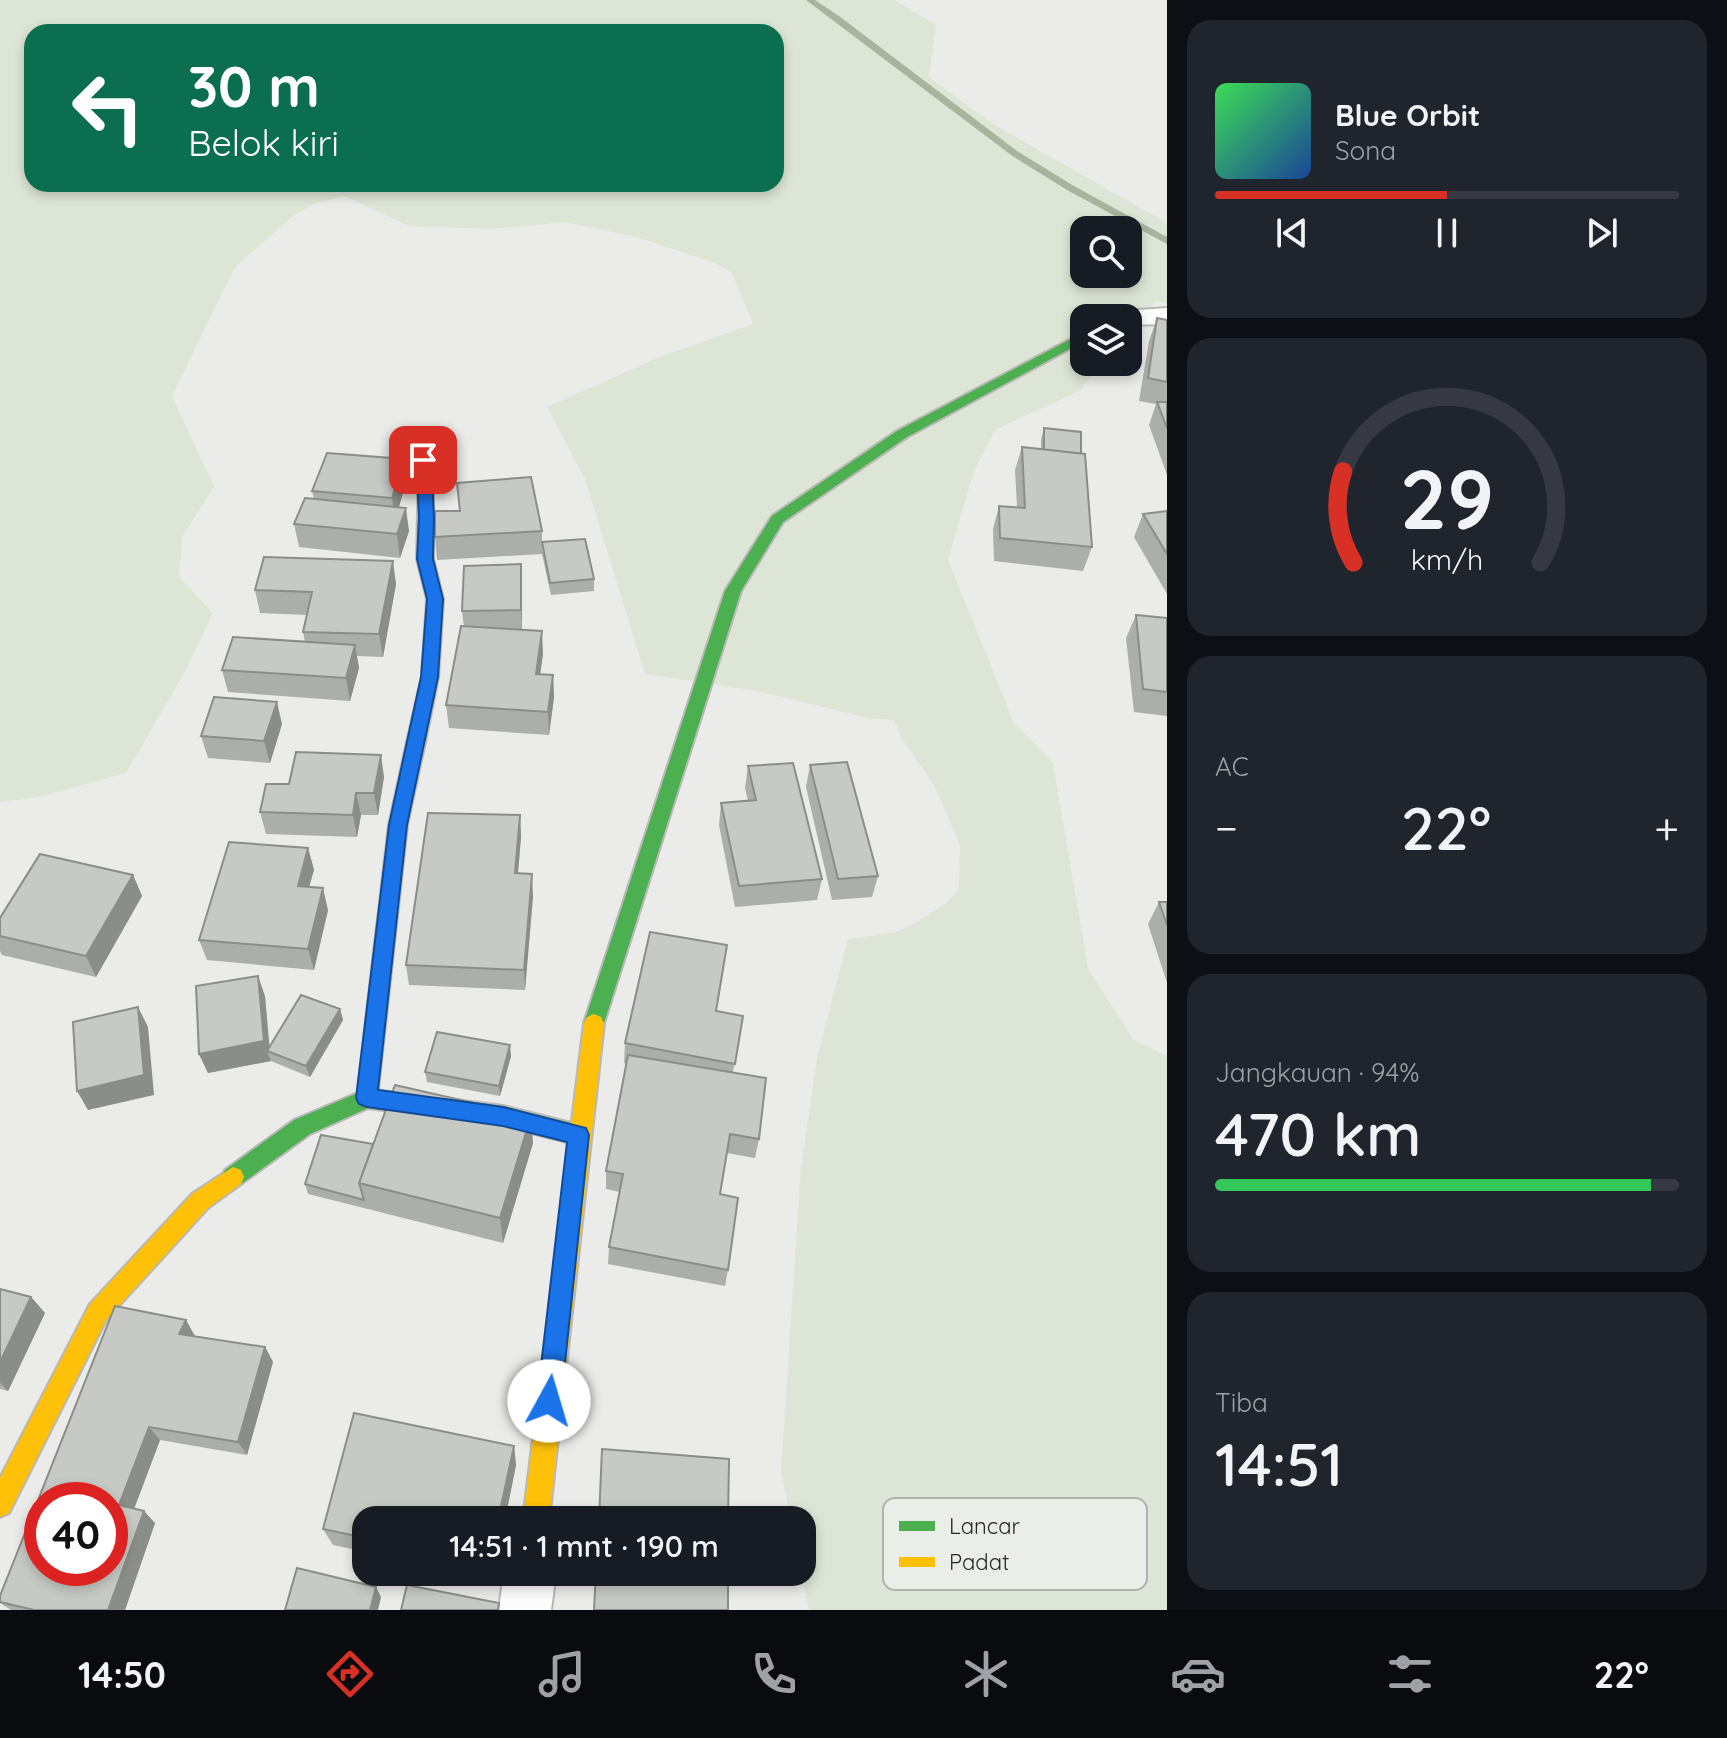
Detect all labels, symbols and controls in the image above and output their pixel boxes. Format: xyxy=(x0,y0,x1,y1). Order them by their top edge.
text: 30 m xyxy=(188,51,320,121)
icon: left xyxy=(56,56,160,160)
text: Blue Orbit xyxy=(1335,96,1480,134)
text: Belok kiri xyxy=(188,120,339,165)
text: Sona xyxy=(1335,134,1396,167)
icon: previous xyxy=(1270,211,1314,255)
icon: pause xyxy=(1425,211,1469,255)
icon: next xyxy=(1580,211,1624,255)
map controls xyxy=(1070,216,1142,376)
button: search xyxy=(1070,216,1142,288)
button: layers xyxy=(1070,304,1142,376)
pin xyxy=(389,426,457,494)
icon: arrive xyxy=(401,438,445,482)
text: 29 xyxy=(1400,446,1494,550)
text: km/h xyxy=(1411,541,1483,577)
text: AC xyxy=(1215,750,1249,783)
text: 22° xyxy=(1401,790,1491,865)
text: − xyxy=(1215,800,1238,855)
text: + xyxy=(1654,800,1679,855)
text: Jangkauan · 94% xyxy=(1215,1056,1419,1089)
text: 470 km xyxy=(1215,1096,1421,1171)
position arrow xyxy=(507,1359,591,1443)
text: Tiba xyxy=(1215,1386,1268,1419)
text: 14:51 xyxy=(1215,1426,1343,1501)
speed limit sign: 40 xyxy=(24,1482,128,1586)
legend xyxy=(883,1498,1147,1590)
text: Lancar xyxy=(949,1512,1020,1540)
text: 14:51 · 1 mnt · 190 m xyxy=(449,1527,719,1565)
text: Padat xyxy=(949,1548,1009,1576)
icon: directions xyxy=(322,1646,378,1702)
icon: music xyxy=(534,1646,590,1702)
icon: phone xyxy=(746,1646,802,1702)
icon: climate xyxy=(958,1646,1014,1702)
icon: car xyxy=(1170,1646,1226,1702)
icon: filters xyxy=(1382,1646,1438,1702)
text: 14:50 xyxy=(78,1652,166,1697)
text: 22° xyxy=(1594,1652,1649,1697)

